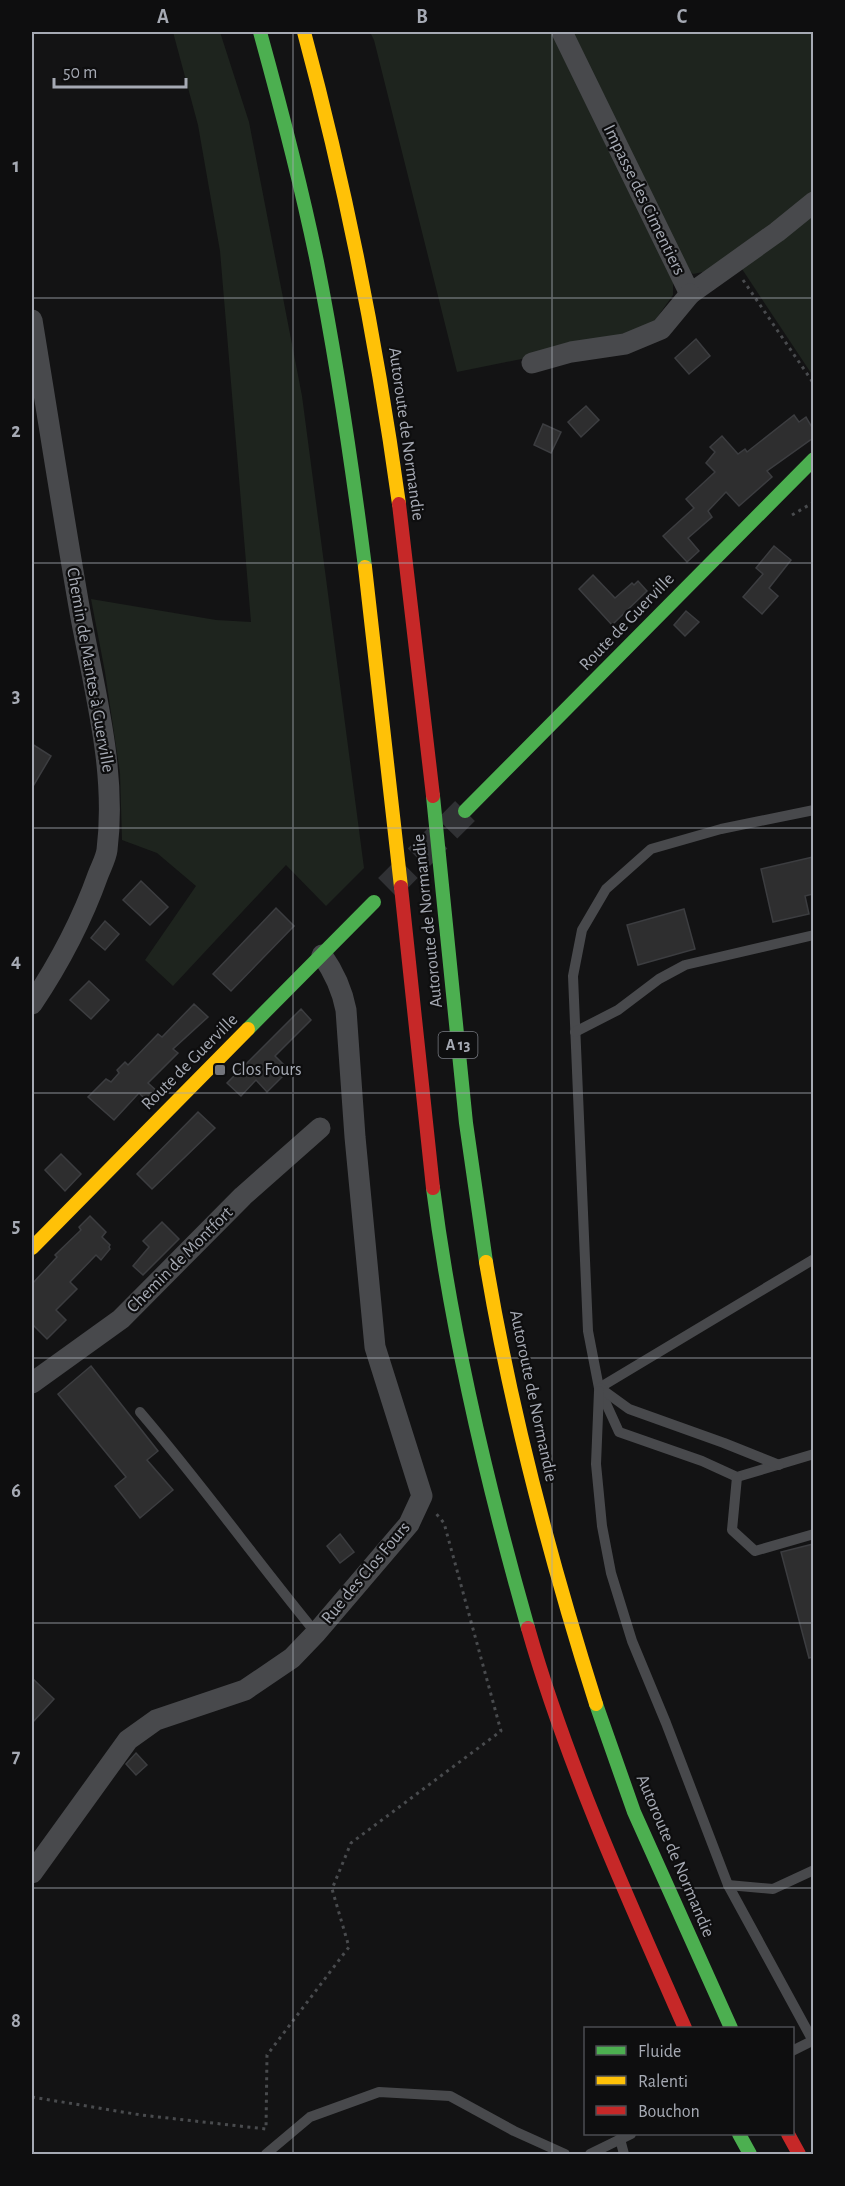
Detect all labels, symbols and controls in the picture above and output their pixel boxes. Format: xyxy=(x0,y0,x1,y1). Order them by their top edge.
text: A xyxy=(157,7,169,27)
text: B xyxy=(416,7,428,27)
text: C xyxy=(677,7,688,27)
scale bar xyxy=(54,51,186,89)
text: 50 m xyxy=(63,64,97,82)
street label: Impasse des Cimentiers xyxy=(600,122,688,278)
text: 1 xyxy=(12,156,20,176)
street label: Autoroute de Normandie xyxy=(385,346,427,522)
text: 2 xyxy=(11,421,21,441)
street label: Chemin de Mantes à Guerville xyxy=(63,566,117,774)
street label: Route de Guerville xyxy=(576,570,678,674)
text: 3 xyxy=(12,686,20,706)
street label: Autoroute de Normandie xyxy=(410,833,446,1009)
text: 4 xyxy=(11,951,21,971)
street label: Route de Guerville xyxy=(138,1010,242,1114)
road number: A 13 xyxy=(438,1032,478,1058)
place label: Clos Fours xyxy=(232,1061,302,1079)
marker: Clos Fours xyxy=(213,1063,227,1077)
street label: Chemin de Montfort xyxy=(124,1203,237,1316)
text: 5 xyxy=(12,1216,20,1236)
street label: Autoroute de Normandie xyxy=(506,1309,560,1483)
text: 6 xyxy=(11,1481,21,1501)
street label: Rue des Clos Fours xyxy=(318,1519,414,1627)
text: 7 xyxy=(12,1746,21,1766)
street label: Autoroute de Normandie xyxy=(633,1772,717,1940)
text: 8 xyxy=(11,2011,21,2031)
legend xyxy=(584,2027,794,2135)
text: Fluide xyxy=(638,2043,681,2061)
text: Ralenti xyxy=(638,2073,688,2091)
text: Bouchon xyxy=(638,2103,700,2121)

